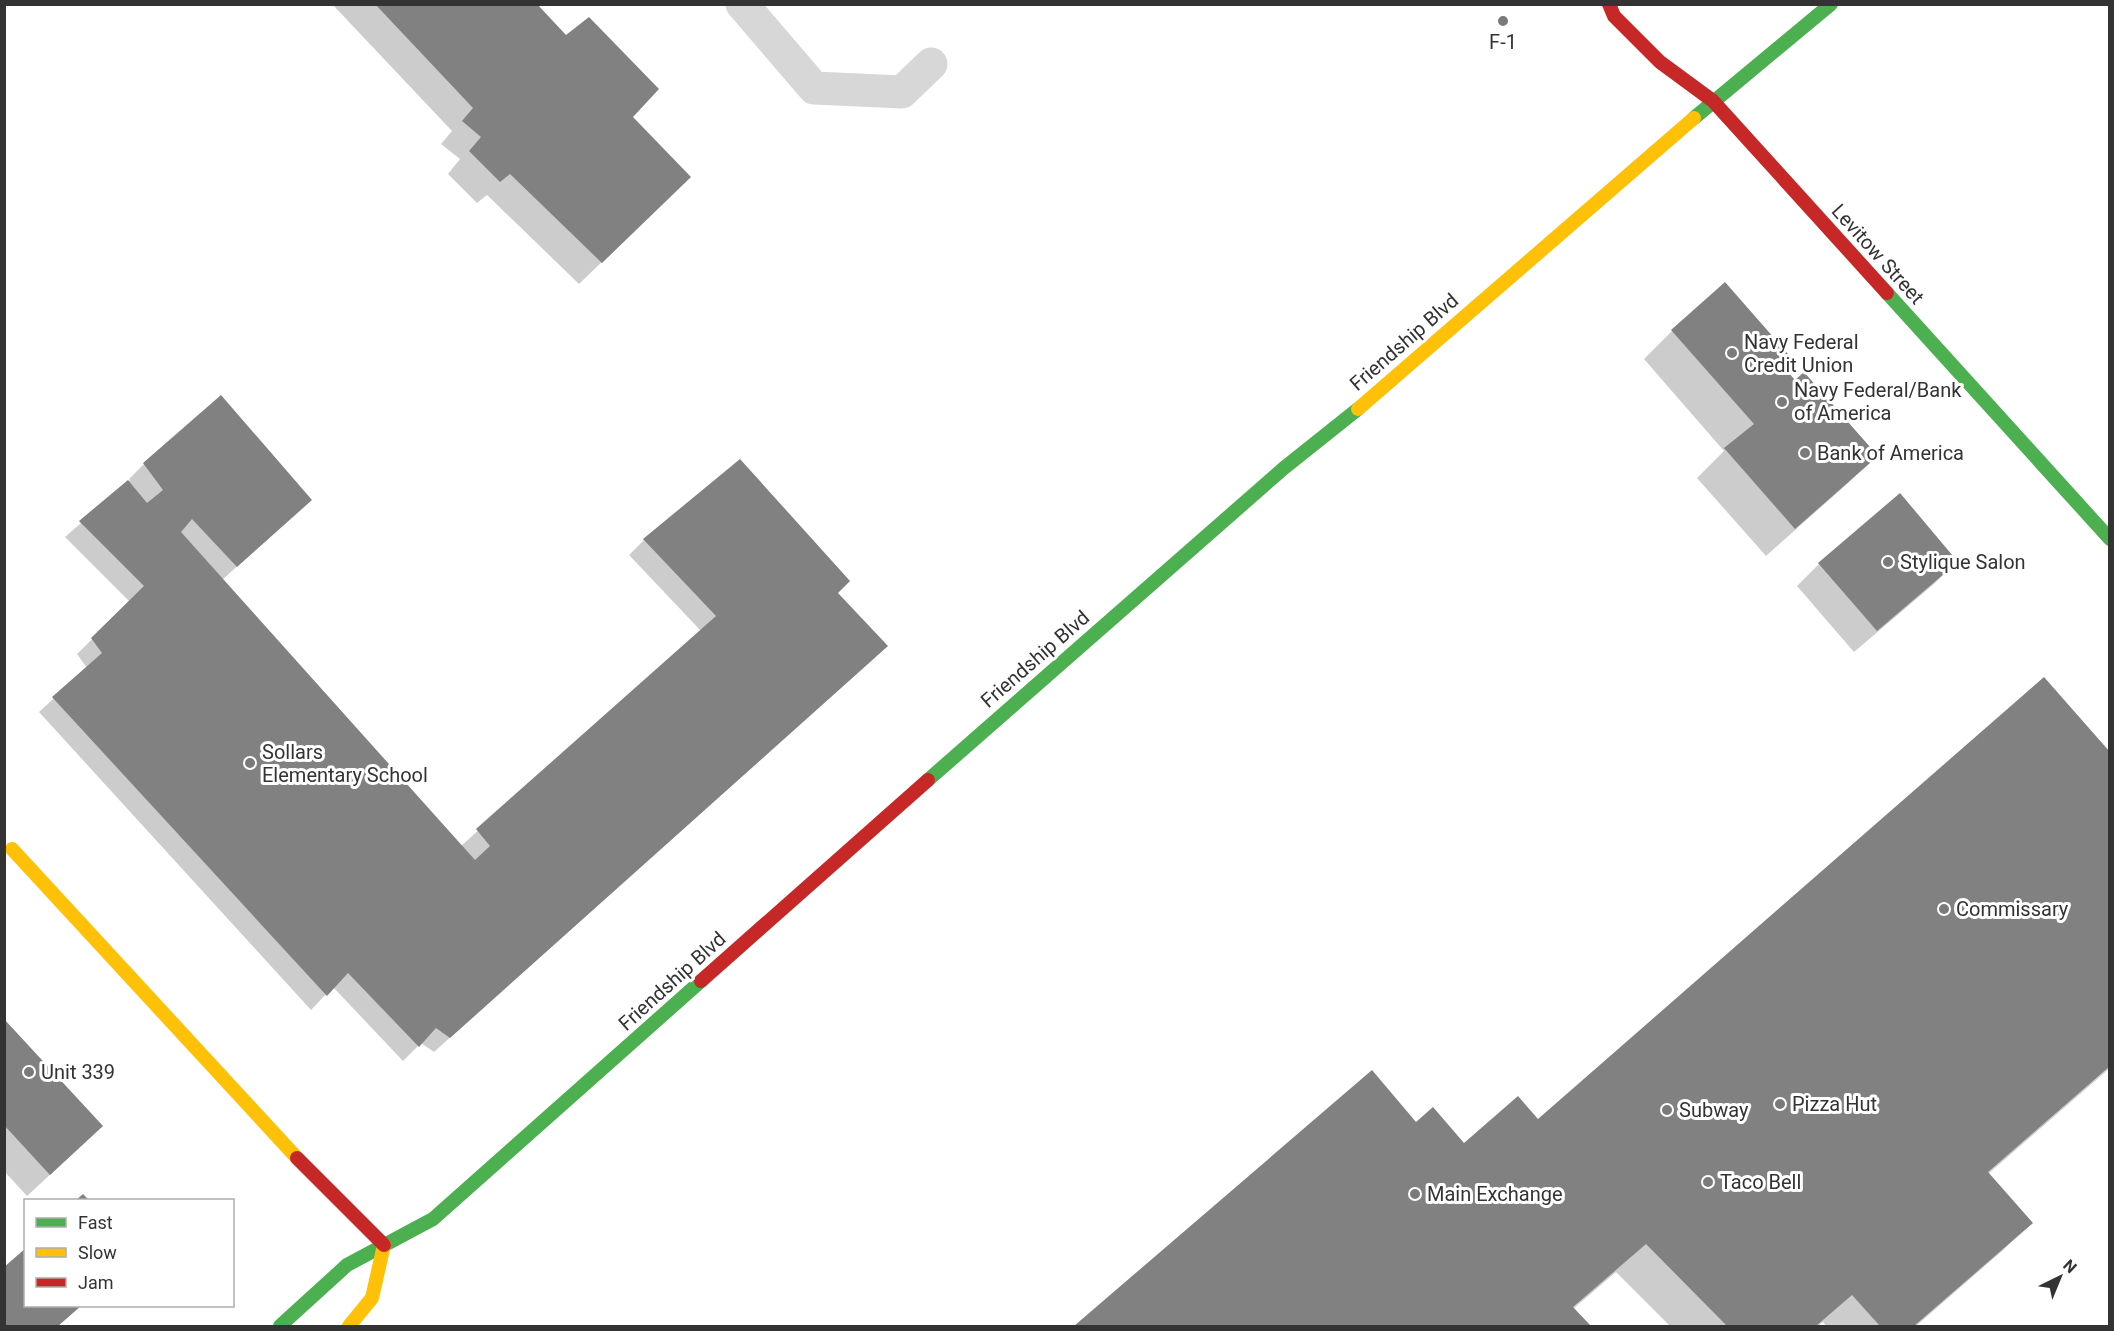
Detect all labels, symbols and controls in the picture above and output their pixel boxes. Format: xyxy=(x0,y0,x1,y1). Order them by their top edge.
marker: F-1 xyxy=(1496,14,1510,28)
place label: F-1 xyxy=(1489,30,1517,54)
street label: Levitow Street xyxy=(1827,199,1929,309)
street label: Friendship Blvd xyxy=(1345,288,1463,396)
place label: Navy Federal Credit Union xyxy=(1744,330,1859,377)
marker: Navy Federal Credit Union xyxy=(1725,346,1739,360)
place label: Navy Federal/Bank of America xyxy=(1794,378,1962,425)
marker: Navy Federal/Bank of America xyxy=(1775,395,1789,409)
place label: Bank of America xyxy=(1817,441,1964,465)
marker: Bank of America xyxy=(1798,446,1812,460)
place label: Stylique Salon xyxy=(1900,550,2026,574)
marker: Stylique Salon xyxy=(1881,555,1895,569)
street label: Friendship Blvd xyxy=(976,605,1094,713)
place label: Sollars Elementary School xyxy=(262,740,428,787)
marker: Sollars Elementary School xyxy=(243,756,257,770)
place label: Commissary xyxy=(1956,897,2069,921)
marker: Commissary xyxy=(1937,902,1951,916)
street label: Friendship Blvd xyxy=(613,927,731,1035)
place label: Unit 339 xyxy=(41,1060,115,1084)
marker: Unit 339 xyxy=(22,1065,36,1079)
place label: Pizza Hut xyxy=(1792,1092,1877,1116)
marker: Pizza Hut xyxy=(1773,1097,1787,1111)
place label: Subway xyxy=(1679,1098,1749,1122)
marker: Subway xyxy=(1660,1103,1674,1117)
place label: Taco Bell xyxy=(1720,1170,1801,1194)
marker: Taco Bell xyxy=(1701,1175,1715,1189)
place label: Main Exchange xyxy=(1427,1182,1563,1206)
marker: Main Exchange xyxy=(1408,1187,1422,1201)
legend xyxy=(24,1199,234,1307)
text: Fast xyxy=(78,1212,113,1233)
text: Slow xyxy=(78,1242,117,1263)
north arrow xyxy=(2030,1247,2090,1307)
text: N xyxy=(2059,1256,2080,1277)
text: Jam xyxy=(78,1272,114,1293)

